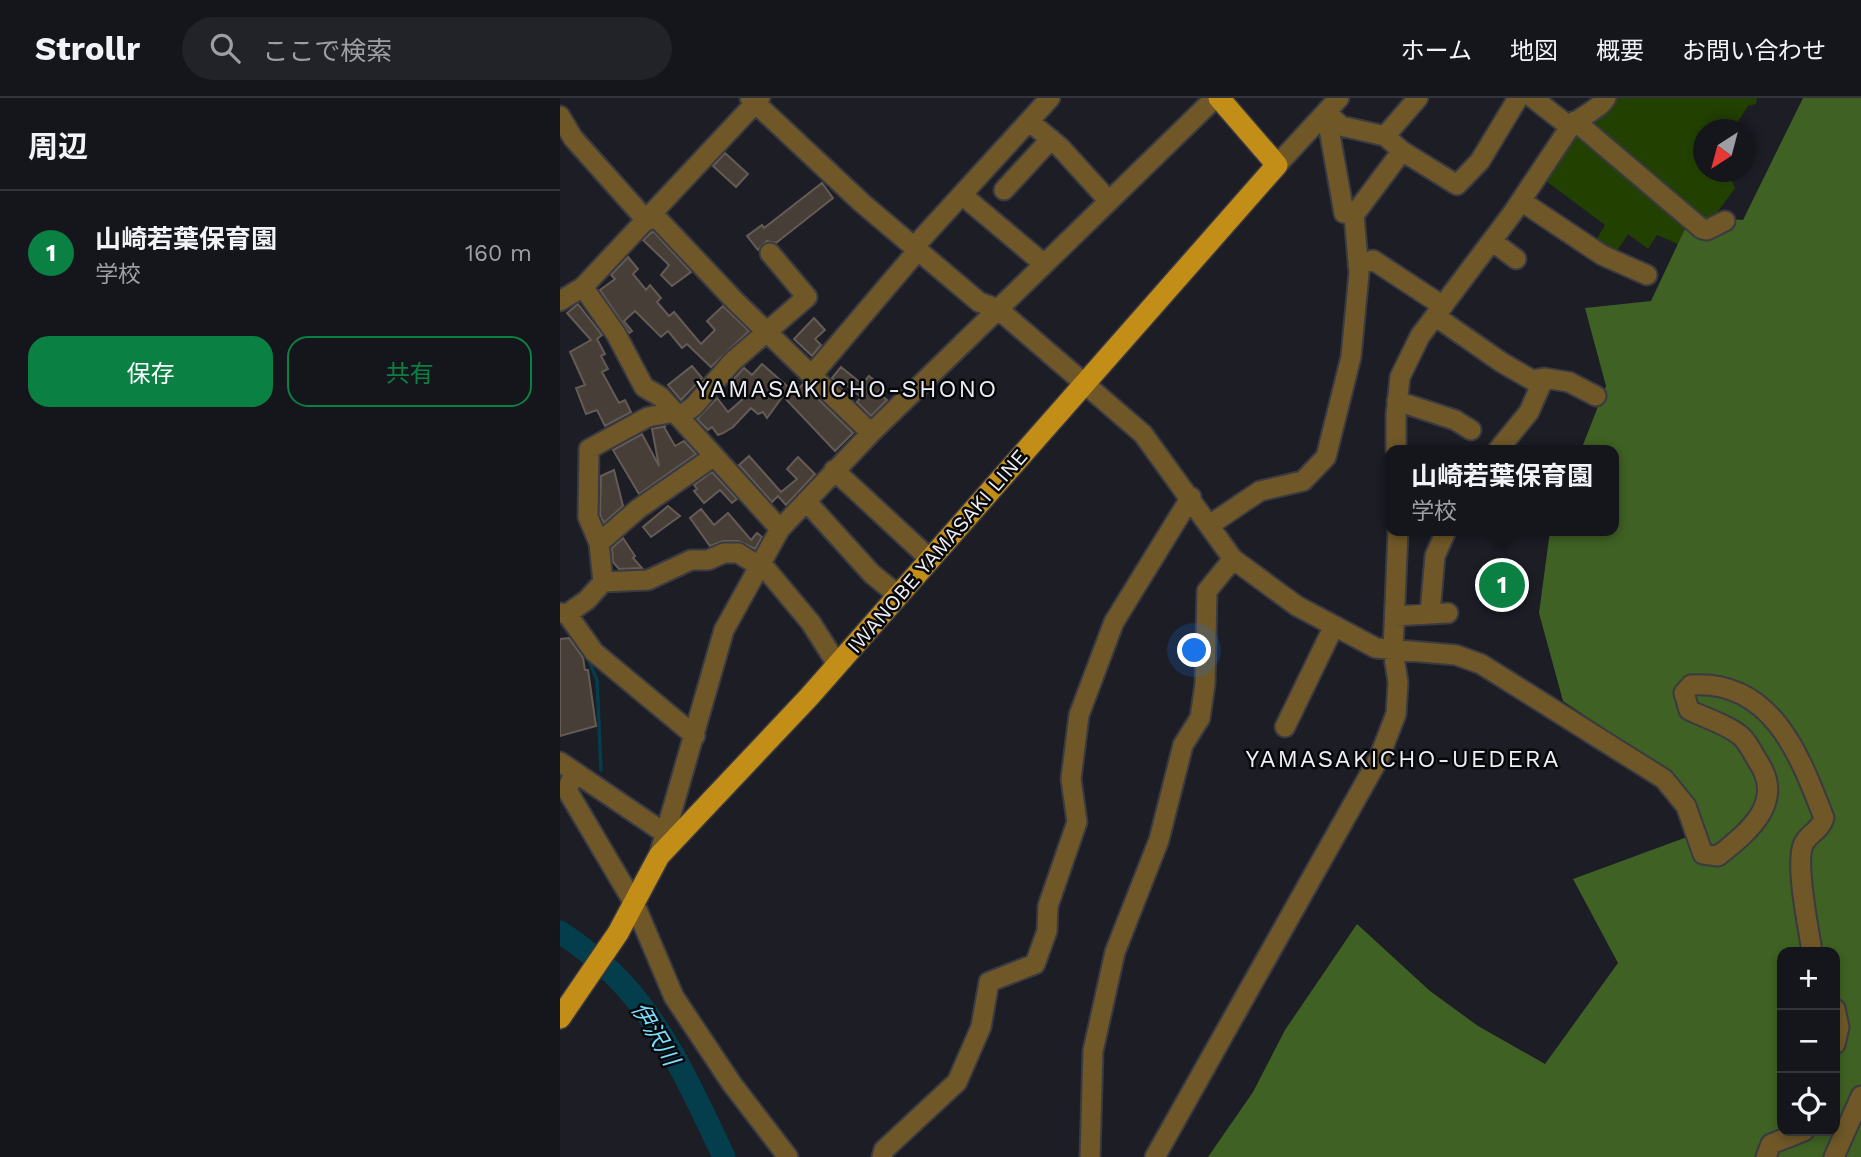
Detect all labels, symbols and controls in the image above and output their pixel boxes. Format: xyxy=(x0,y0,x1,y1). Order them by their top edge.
search box xyxy=(182,17,672,80)
text: Strollr xyxy=(35,29,140,68)
icon: search xyxy=(206,29,244,67)
text: ここで検索 xyxy=(262,36,392,66)
text: ホーム xyxy=(1401,37,1472,65)
text: 地図 xyxy=(1510,37,1558,65)
text: 概要 xyxy=(1596,37,1644,65)
text: お問い合わせ xyxy=(1682,37,1826,65)
north arrow xyxy=(1693,119,1756,182)
text: 周辺 xyxy=(28,129,88,164)
text: 山崎若葉保育園 xyxy=(95,224,277,254)
text: 1 xyxy=(46,240,56,267)
text: 160 m xyxy=(465,240,532,267)
text: 学校 xyxy=(95,261,141,288)
button: 保存 xyxy=(28,336,273,407)
button: 共有 xyxy=(287,336,532,407)
district label: YAMASAKICHO-SHONO xyxy=(696,375,998,403)
street label: IWANOBE YAMASAKI LINE xyxy=(842,444,1032,658)
popup xyxy=(1385,445,1619,536)
text: 山崎若葉保育園 xyxy=(1411,461,1593,491)
text: 学校 xyxy=(1411,498,1457,525)
pin: 1 xyxy=(1479,559,1525,611)
your location xyxy=(1177,633,1211,667)
district label: YAMASAKICHO-UEDERA xyxy=(1246,745,1561,773)
map controls xyxy=(1777,947,1840,1136)
button: + xyxy=(1777,947,1840,1010)
water label: 伊沢川 xyxy=(626,997,686,1073)
button: − xyxy=(1777,1010,1840,1073)
button: locate xyxy=(1777,1073,1840,1136)

